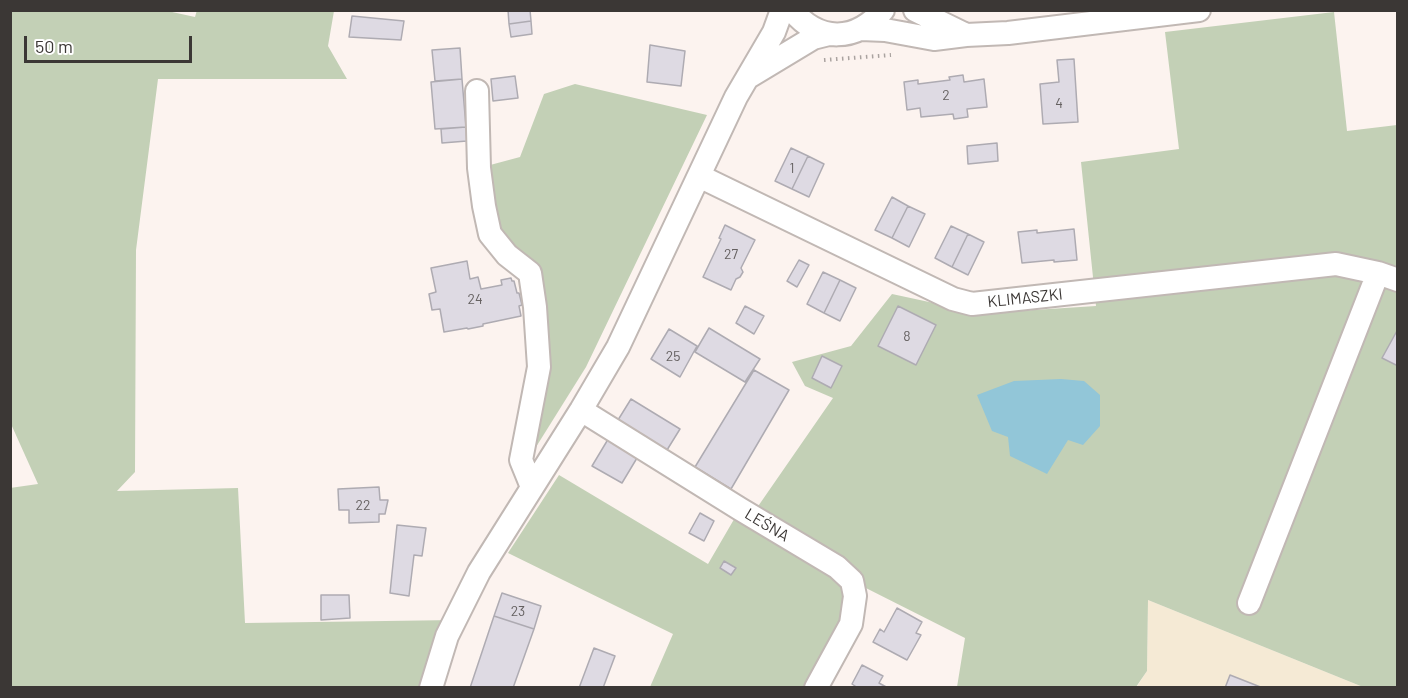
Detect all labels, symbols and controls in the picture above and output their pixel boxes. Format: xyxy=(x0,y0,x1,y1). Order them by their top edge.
scale bar xyxy=(27,24,195,62)
text: 50 m xyxy=(35,35,73,57)
house number: 2 xyxy=(942,87,950,103)
house number: 4 xyxy=(1055,95,1063,111)
house number: 1 xyxy=(790,160,794,176)
house number: 27 xyxy=(724,246,738,262)
street label: KLIMASZKI xyxy=(986,284,1064,312)
house number: 24 xyxy=(467,291,483,307)
house number: 8 xyxy=(903,328,911,344)
house number: 25 xyxy=(666,348,680,364)
house number: 22 xyxy=(355,497,371,513)
street label: LEŚNA xyxy=(741,504,793,546)
house number: 23 xyxy=(511,603,525,619)

